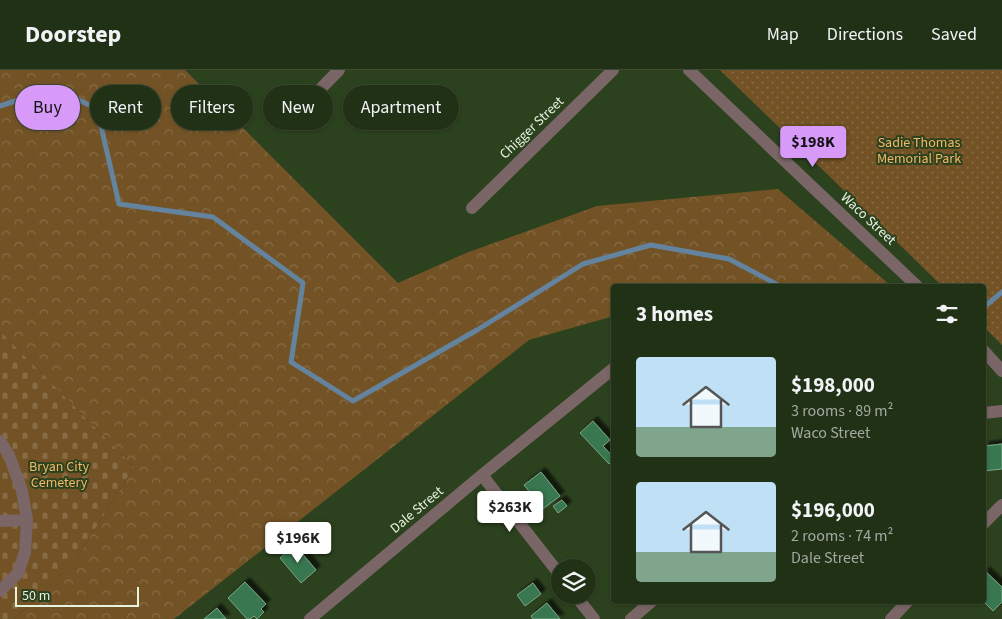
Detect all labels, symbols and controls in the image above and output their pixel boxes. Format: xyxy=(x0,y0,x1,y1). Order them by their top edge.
text: Doorstep xyxy=(25,17,121,52)
text: Map xyxy=(767,22,799,47)
text: Directions xyxy=(827,22,903,47)
text: Saved xyxy=(931,22,977,47)
chip: Buy xyxy=(15,85,80,130)
chip: Rent xyxy=(90,85,161,130)
chip: Filters xyxy=(171,85,253,130)
chip: New xyxy=(263,85,333,130)
chip: Apartment xyxy=(343,85,459,130)
street label: Chigger Street xyxy=(495,92,569,164)
pin: $198K xyxy=(778,126,848,168)
text: $198K xyxy=(791,131,835,153)
park label: Sadie Thomas Memorial Park xyxy=(877,133,961,169)
street label: Waco Street xyxy=(836,188,900,250)
text: 3 homes xyxy=(636,299,713,329)
icon: filters xyxy=(933,300,961,328)
text: $198,000 xyxy=(791,370,875,400)
icon: home xyxy=(676,377,736,437)
text: 3 rooms · 89 m² xyxy=(791,400,893,422)
text: Waco Street xyxy=(791,422,870,444)
park label: Bryan City Cemetery xyxy=(29,457,89,493)
street label: Dale Street xyxy=(386,482,448,538)
pin: $263K xyxy=(475,490,545,533)
text: $196,000 xyxy=(791,495,875,525)
text: $263K xyxy=(488,496,532,518)
icon: home xyxy=(676,502,736,562)
pin: $196K xyxy=(263,522,333,564)
text: 2 rooms · 74 m² xyxy=(791,525,893,547)
text: $196K xyxy=(276,527,320,549)
text: Dale Street xyxy=(791,547,864,569)
map controls xyxy=(551,559,596,604)
button: layers xyxy=(551,559,596,604)
scale bar xyxy=(15,584,139,607)
text: 50 m xyxy=(22,586,50,606)

